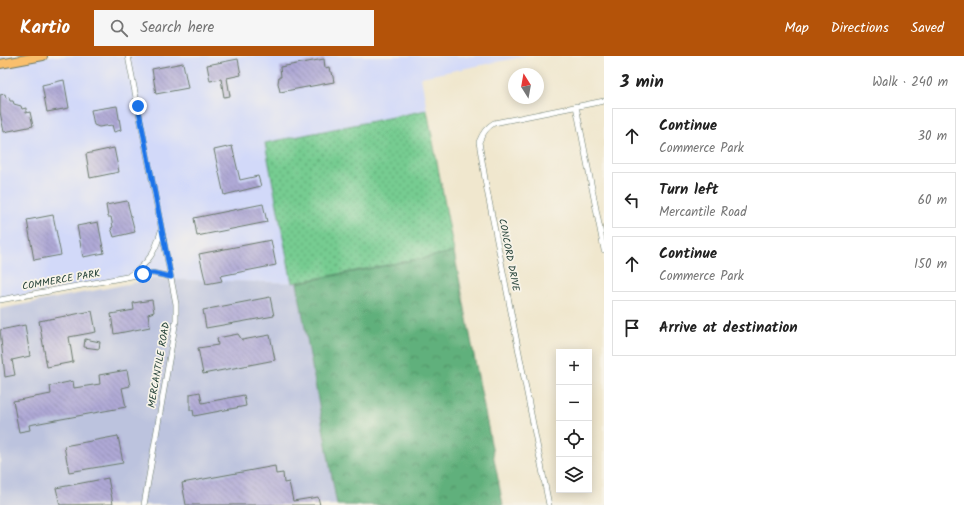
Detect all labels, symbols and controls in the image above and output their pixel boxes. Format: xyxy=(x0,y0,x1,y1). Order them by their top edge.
search box xyxy=(94,10,374,46)
text: Kartio xyxy=(20,13,70,43)
text: Search here xyxy=(140,16,214,40)
icon: search xyxy=(108,17,130,39)
text: Map xyxy=(784,17,809,39)
text: Directions xyxy=(831,17,889,39)
text: Saved xyxy=(911,17,944,39)
north arrow xyxy=(508,68,544,104)
text: 3 min xyxy=(620,69,664,96)
text: Walk · 240 m xyxy=(872,72,948,93)
route end xyxy=(129,97,147,115)
text: Continue xyxy=(659,114,717,138)
icon: ahead xyxy=(621,125,643,147)
text: 30 m xyxy=(918,126,947,147)
text: Commerce Park xyxy=(659,138,744,159)
text: Turn left xyxy=(659,178,719,202)
icon: left xyxy=(621,189,643,211)
text: 60 m xyxy=(918,190,947,211)
text: Mercantile Road xyxy=(659,202,747,223)
street label: CONCORD DRIVE xyxy=(494,217,524,294)
text: Continue xyxy=(659,242,717,266)
icon: ahead xyxy=(621,253,643,275)
text: 150 m xyxy=(914,254,947,275)
street label: COMMERCE PARK xyxy=(21,265,101,295)
route start xyxy=(134,265,152,283)
text: Commerce Park xyxy=(659,266,744,287)
text: Arrive at destination xyxy=(659,316,798,340)
icon: arrive xyxy=(621,317,643,339)
street label: MERCANTILE ROAD xyxy=(144,320,174,409)
map controls xyxy=(556,349,592,493)
button: + xyxy=(556,349,592,385)
button: − xyxy=(556,385,592,421)
button: locate xyxy=(556,421,592,457)
button: layers xyxy=(556,457,592,493)

